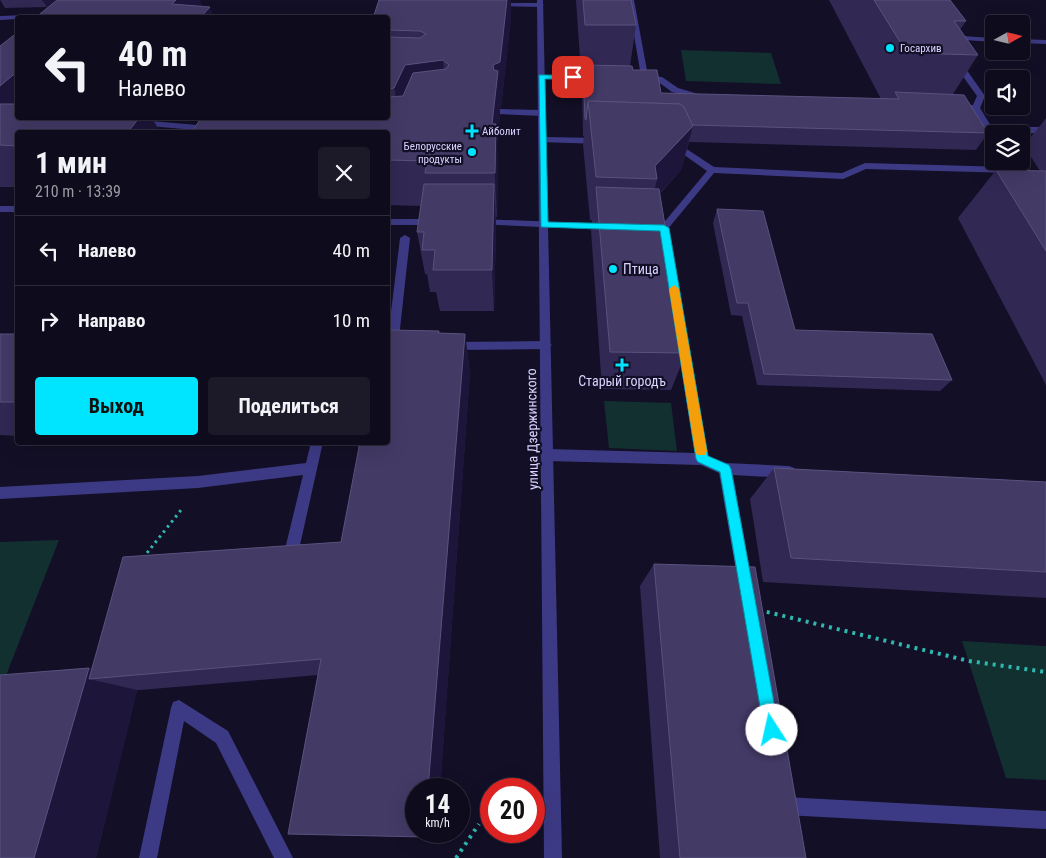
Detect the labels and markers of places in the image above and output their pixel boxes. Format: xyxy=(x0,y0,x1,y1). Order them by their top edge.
marker: Госархив xyxy=(884,42,896,54)
place label: Госархив xyxy=(900,42,942,55)
pin xyxy=(552,56,594,98)
marker: Айболит xyxy=(466,125,478,137)
place label: Айболит xyxy=(482,125,521,138)
place label: Белорусские продукты xyxy=(404,140,462,166)
marker: Белорусские продукты xyxy=(466,146,478,158)
place label: Птица xyxy=(623,261,659,277)
marker: Птица xyxy=(607,263,619,275)
marker: Старый городъ xyxy=(616,359,628,371)
place label: Старый городъ xyxy=(578,373,666,389)

